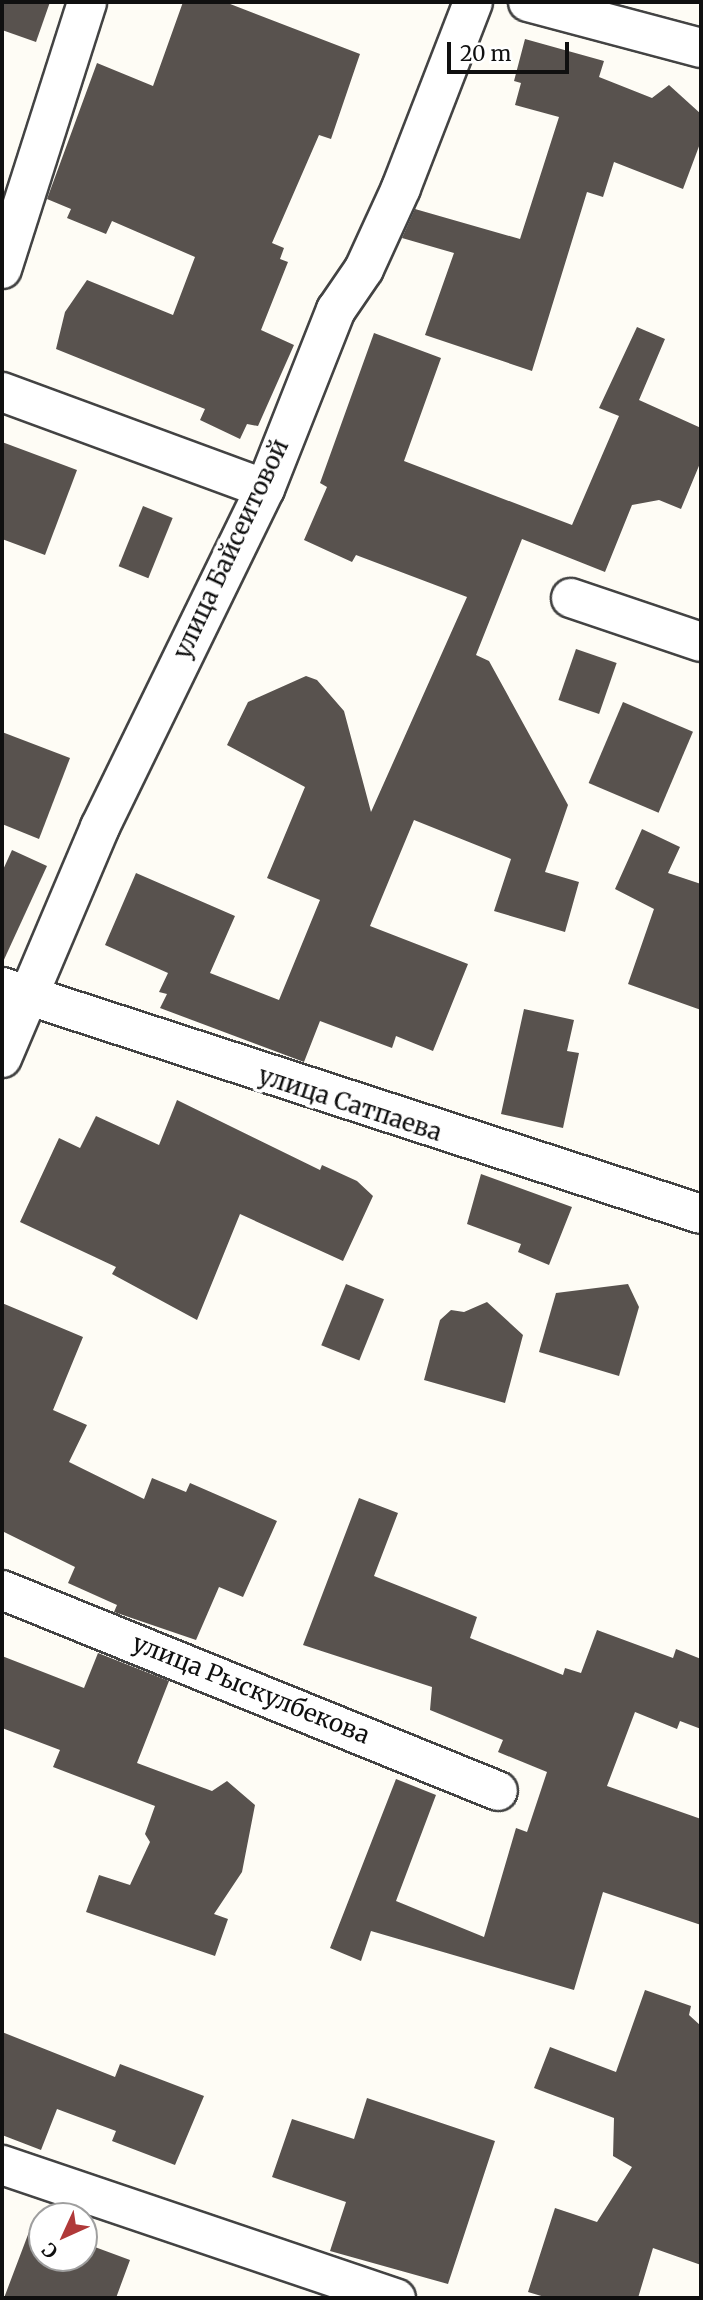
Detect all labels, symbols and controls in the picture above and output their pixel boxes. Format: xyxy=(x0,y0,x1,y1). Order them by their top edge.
scale bar xyxy=(451,28,574,72)
text: 20 m xyxy=(460,40,511,67)
street label: улица Байсеитовой xyxy=(167,435,295,663)
street label: улица Сатпаева xyxy=(255,1061,445,1147)
street label: улица Рыскулбекова xyxy=(128,1628,374,1750)
north arrow xyxy=(28,2202,98,2272)
text: С xyxy=(37,2237,63,2263)

